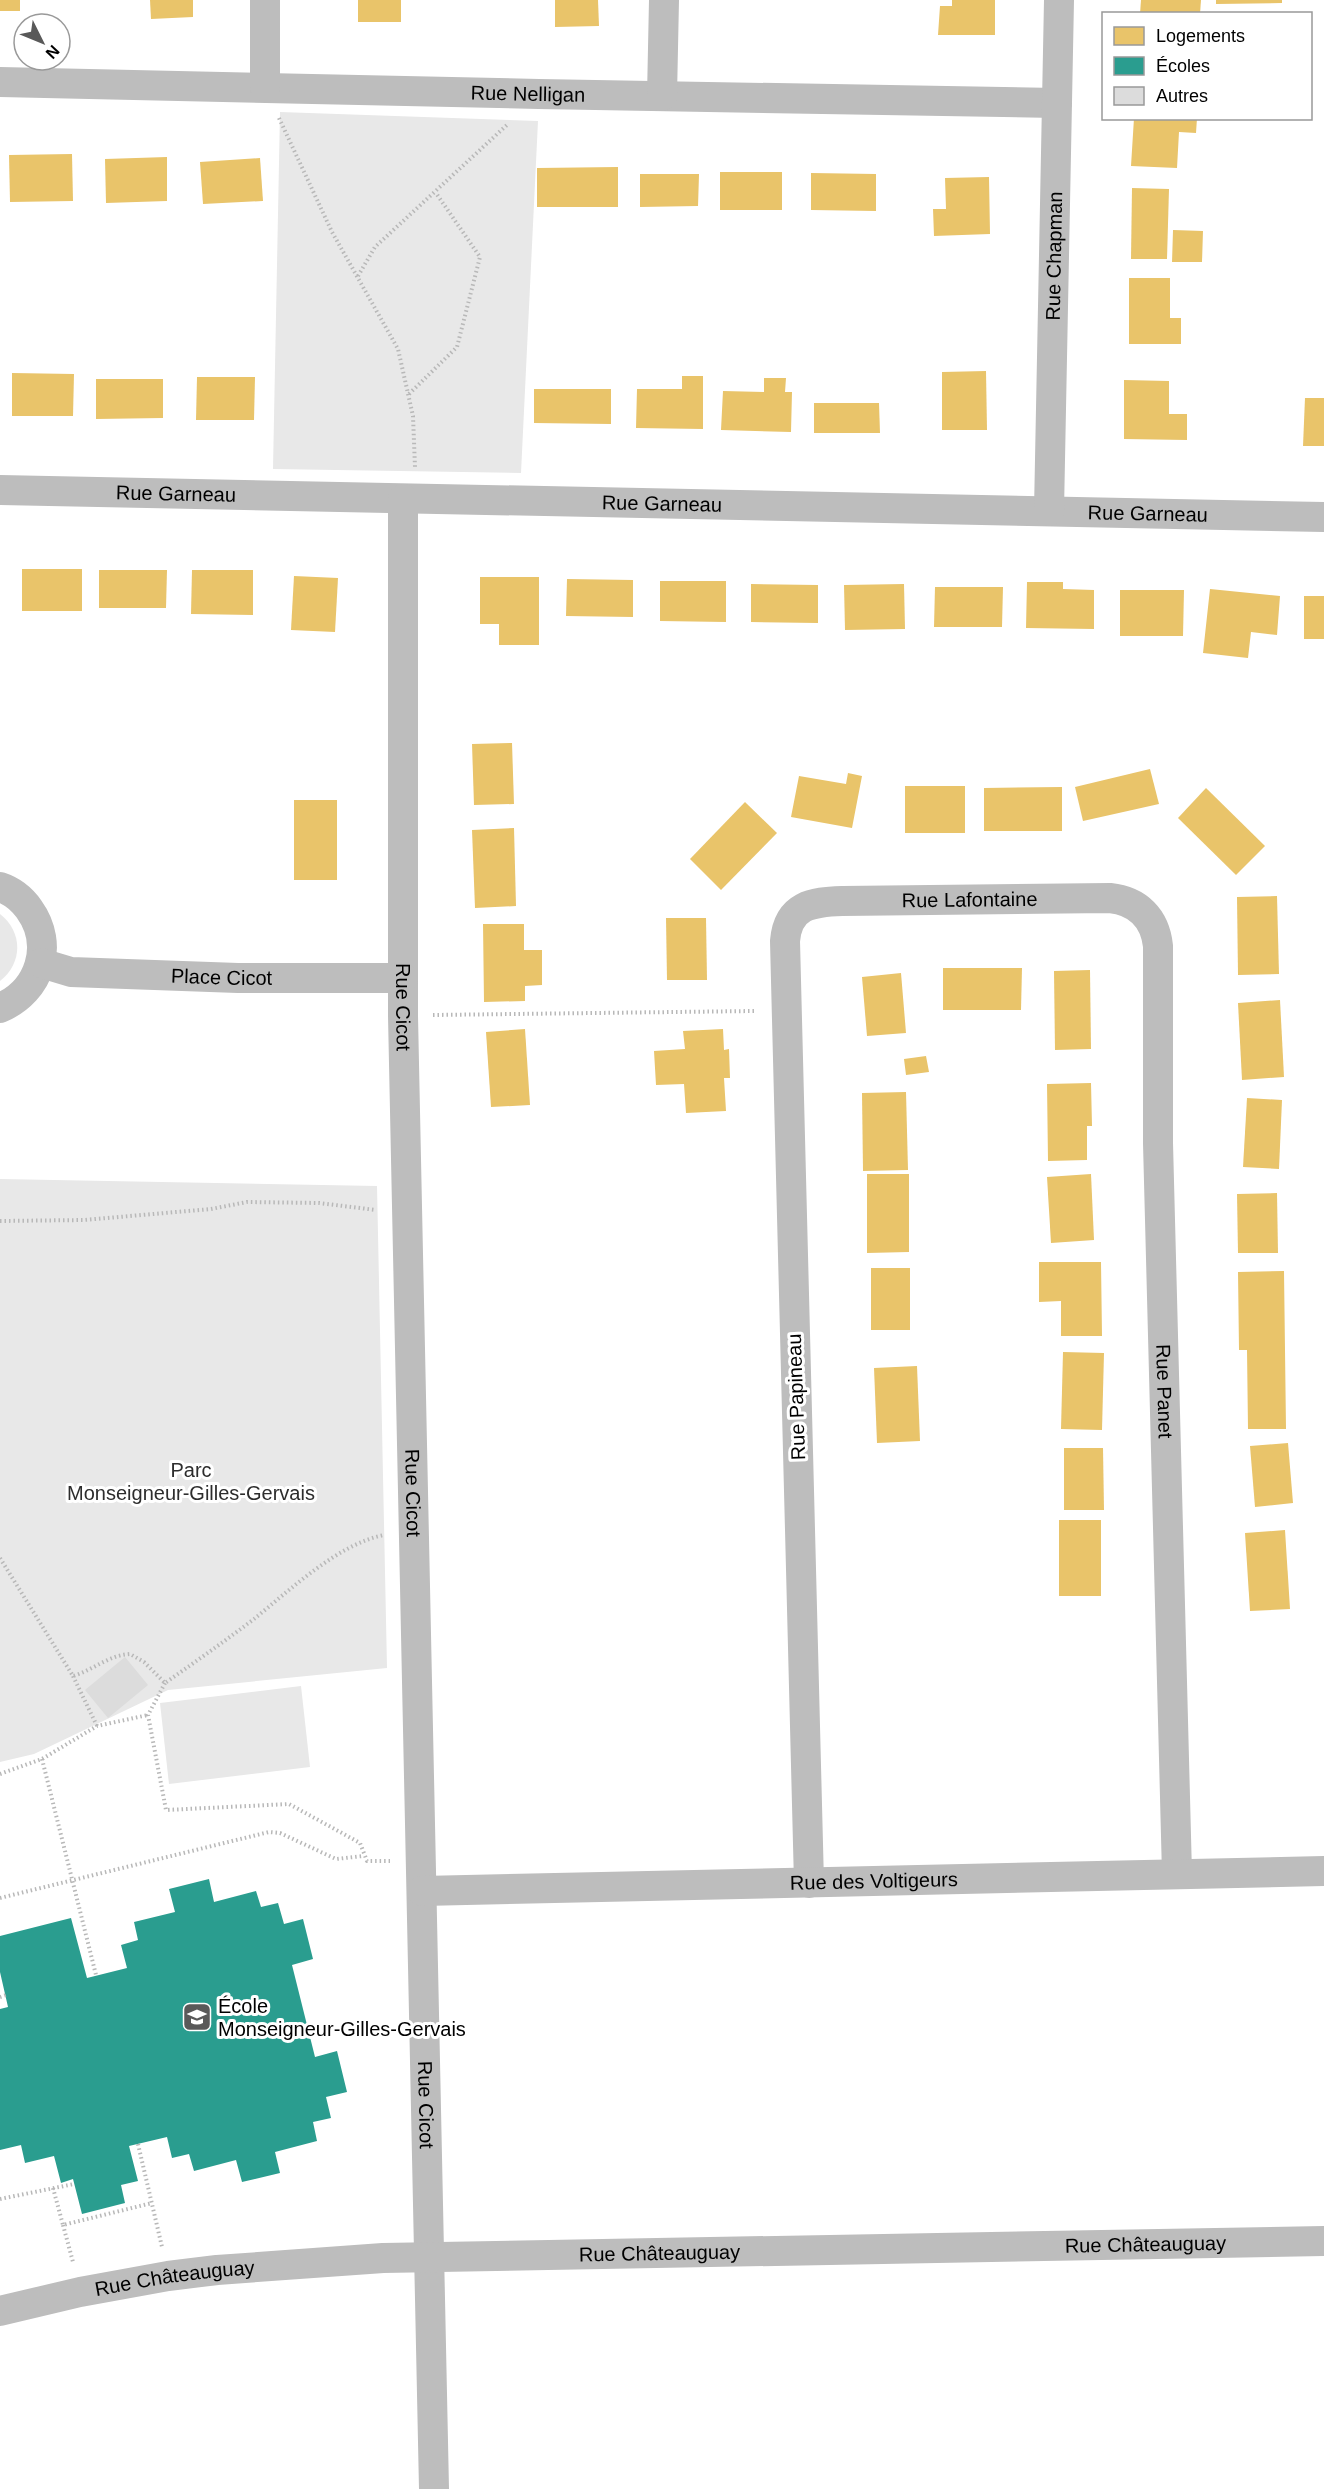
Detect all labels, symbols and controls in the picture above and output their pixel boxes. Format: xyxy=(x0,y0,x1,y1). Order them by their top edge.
north arrow xyxy=(12,12,72,72)
legend xyxy=(1102,12,1312,120)
text: Logements xyxy=(1156,26,1245,46)
text: N xyxy=(42,42,63,62)
text: Écoles xyxy=(1156,56,1210,76)
street label: Rue Nelligan xyxy=(470,81,585,106)
text: Autres xyxy=(1156,86,1208,106)
street label: Rue Chapman xyxy=(1042,191,1066,321)
street label: Rue Garneau xyxy=(116,481,236,506)
street label: Rue Garneau xyxy=(602,491,722,516)
street label: Rue Garneau xyxy=(1087,501,1208,526)
street label: Rue Lafontaine xyxy=(902,888,1038,911)
street label: Rue Cicot xyxy=(392,963,415,1052)
street label: Place Cicot xyxy=(171,965,273,989)
street label: Rue Papineau xyxy=(783,1333,809,1461)
street label: Rue Panet xyxy=(1152,1344,1177,1439)
street label: Rue Cicot xyxy=(401,1449,425,1537)
park label: Parc Monseigneur-Gilles-Gervais xyxy=(67,1459,315,1504)
street label: Rue des Voltigeurs xyxy=(790,1868,958,1894)
place label: École Monseigneur-Gilles-Gervais xyxy=(218,1995,466,2040)
school or university icon: École Monseigneur-Gilles-Gervais xyxy=(181,2001,213,2033)
street label: Rue Cicot xyxy=(414,2061,438,2149)
street label: Rue Châteauguay xyxy=(1065,2232,1226,2257)
street label: Rue Châteauguay xyxy=(579,2241,740,2265)
street label: Rue Châteauguay xyxy=(93,2256,255,2300)

